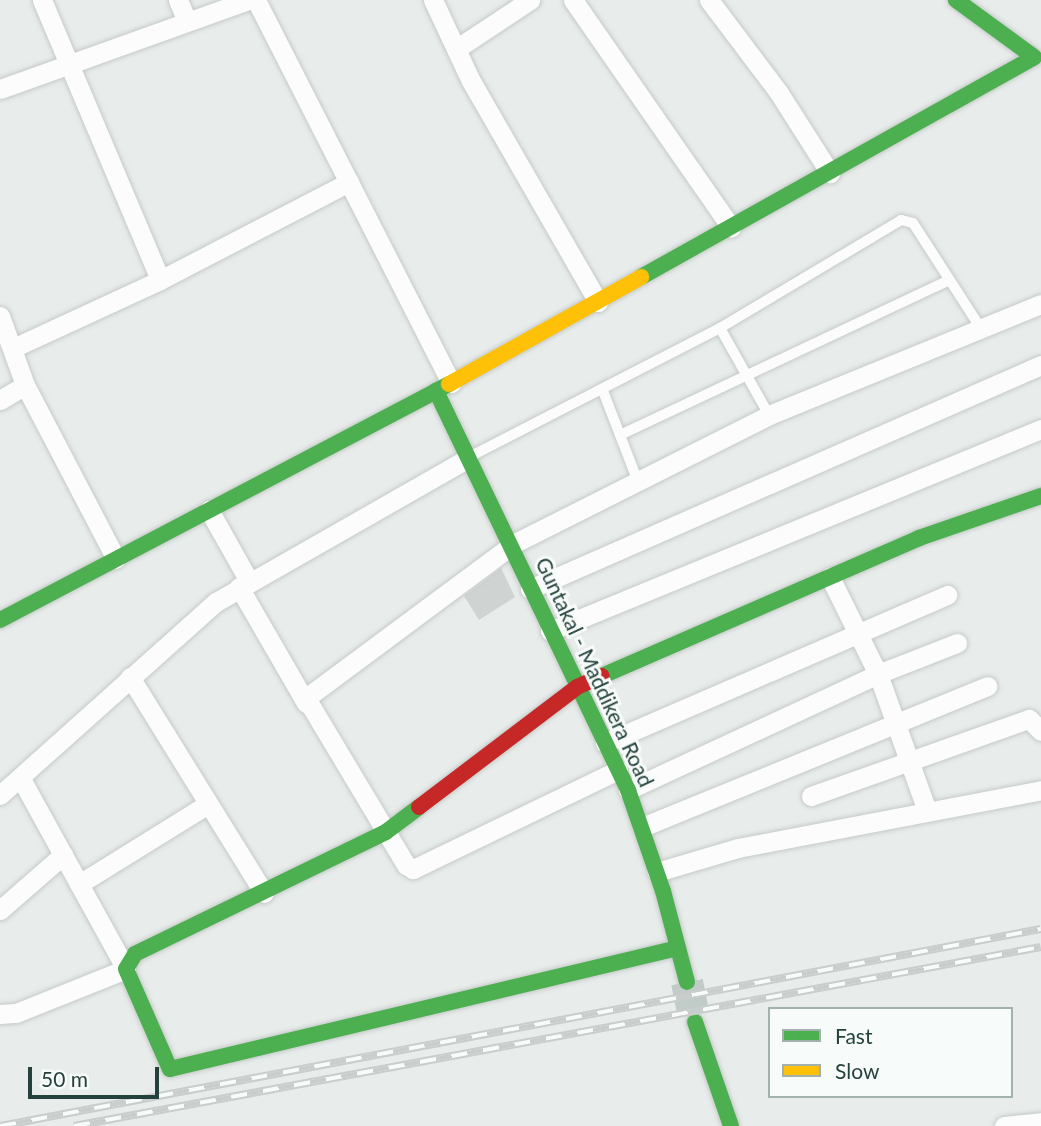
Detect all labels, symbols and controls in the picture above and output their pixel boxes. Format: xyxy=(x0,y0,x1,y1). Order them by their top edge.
street label: Guntakal - Maddikera Road xyxy=(531,553,659,791)
legend xyxy=(768,1007,1013,1098)
text: Fast xyxy=(835,1023,872,1048)
scale bar xyxy=(32,1052,163,1096)
text: Slow xyxy=(835,1058,879,1083)
text: 50 m xyxy=(41,1066,88,1091)

